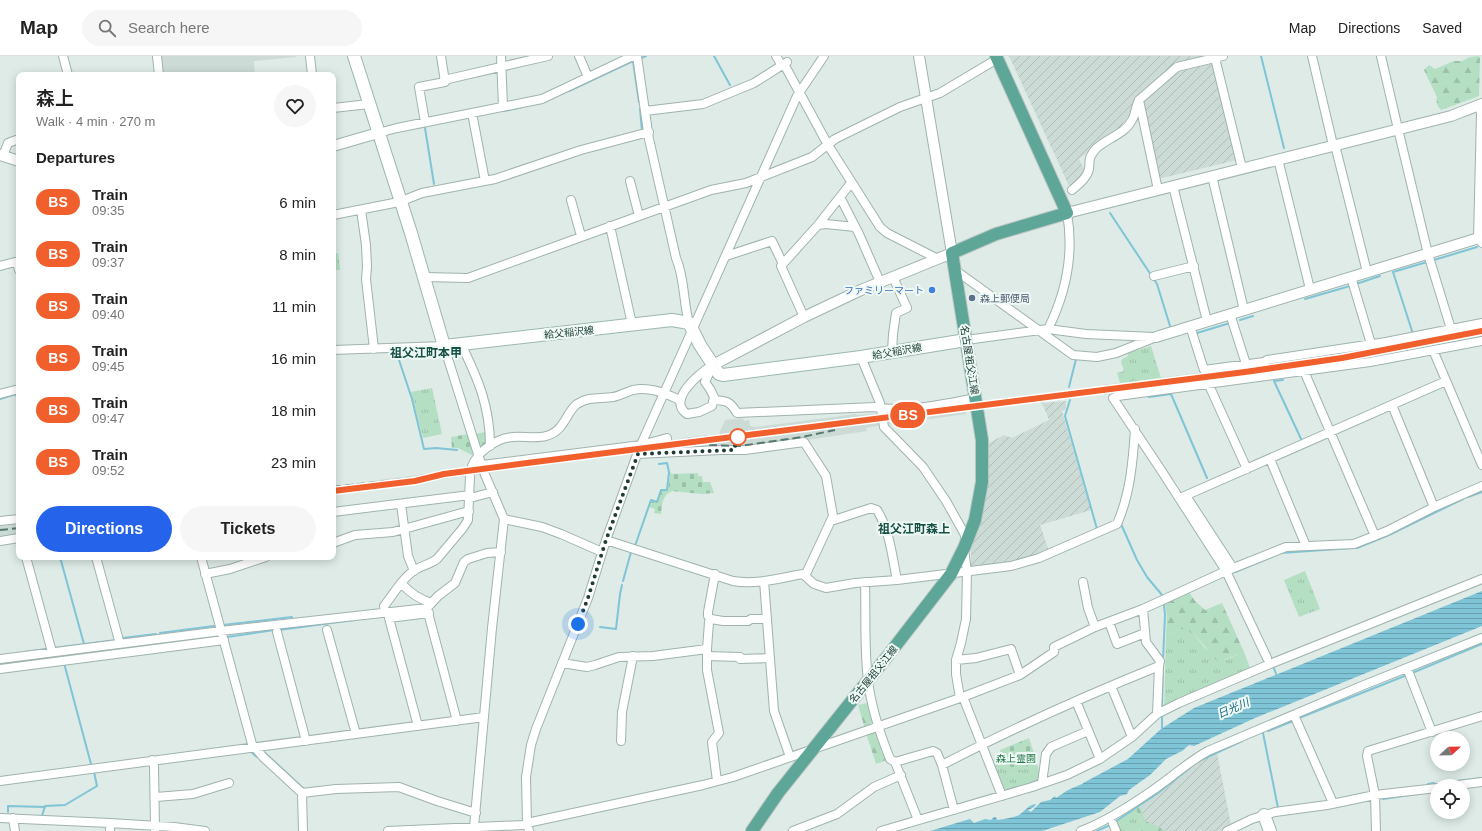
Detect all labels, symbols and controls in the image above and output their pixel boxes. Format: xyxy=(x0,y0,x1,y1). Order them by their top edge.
search box xyxy=(82,10,362,46)
text: Map xyxy=(20,17,58,38)
icon: search xyxy=(96,17,118,39)
text: Search here xyxy=(128,19,210,36)
text: Map xyxy=(1289,20,1316,36)
text: Directions xyxy=(1338,20,1400,36)
text: Saved xyxy=(1422,20,1462,36)
button: heart xyxy=(274,85,316,127)
text: 森上 xyxy=(36,88,74,109)
text: Walk · 4 min · 270 m xyxy=(36,114,155,129)
text: Departures xyxy=(36,149,115,166)
text: Train xyxy=(92,186,128,203)
text: BS xyxy=(48,194,68,210)
text: 6 min xyxy=(279,194,316,211)
text: 09:35 xyxy=(92,203,125,218)
text: Train xyxy=(92,238,128,255)
text: BS xyxy=(48,246,68,262)
text: 8 min xyxy=(279,246,316,263)
text: 09:37 xyxy=(92,255,125,270)
place label: ファミリーマート xyxy=(844,285,924,296)
marker: ファミリーマート xyxy=(927,285,937,295)
text: Train xyxy=(92,290,128,307)
marker: 森上郵便局 xyxy=(967,293,977,303)
place label: 森上郵便局 xyxy=(980,293,1030,304)
text: BS xyxy=(48,298,68,314)
text: 11 min xyxy=(272,298,316,315)
text: 09:40 xyxy=(92,307,125,322)
street label: 給父稲沢線 xyxy=(544,324,594,341)
street label: 名古屋祖父江線 xyxy=(959,325,980,396)
text: Train xyxy=(92,342,128,359)
street label: 給父稲沢線 xyxy=(872,342,923,361)
district label: 祖父江町本甲 xyxy=(390,346,462,360)
text: BS xyxy=(48,350,68,366)
text: 16 min xyxy=(271,350,316,367)
text: 09:45 xyxy=(92,359,125,374)
text: Train xyxy=(92,394,128,411)
text: BS xyxy=(48,402,68,418)
text: 18 min xyxy=(271,402,316,419)
line badge: BS xyxy=(890,402,926,428)
text: BS xyxy=(898,407,918,423)
text: 09:47 xyxy=(92,411,125,426)
unlabelled marker xyxy=(729,428,747,446)
text: Train xyxy=(92,446,128,463)
text: BS xyxy=(48,454,68,470)
text: 23 min xyxy=(271,454,316,471)
text: 09:52 xyxy=(92,463,125,478)
button: Directions xyxy=(36,506,172,552)
button: Tickets xyxy=(180,506,316,552)
district label: 祖父江町森上 xyxy=(878,522,950,536)
your location xyxy=(568,614,588,634)
street label: 名古屋祖父江線 xyxy=(847,644,900,705)
water label: 日光川 xyxy=(1215,695,1251,720)
north arrow xyxy=(1430,731,1470,771)
map controls xyxy=(1430,731,1470,819)
park label: 森上霊園 xyxy=(996,753,1036,764)
button: locate xyxy=(1430,779,1470,819)

